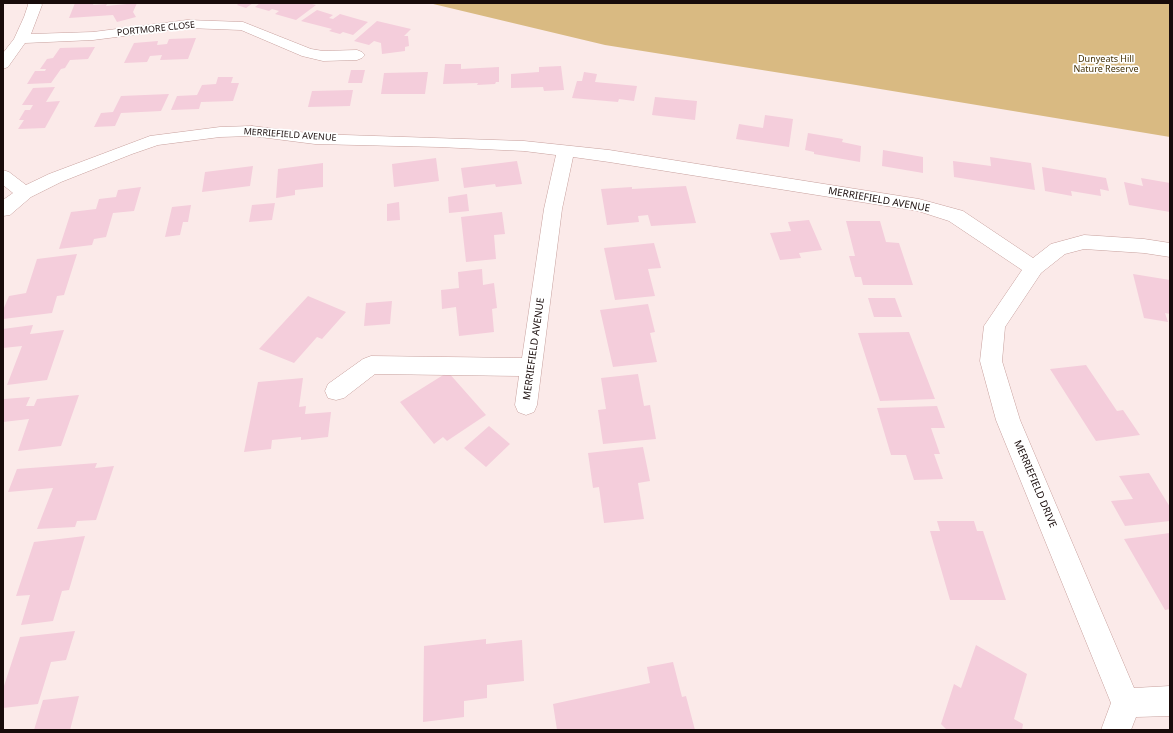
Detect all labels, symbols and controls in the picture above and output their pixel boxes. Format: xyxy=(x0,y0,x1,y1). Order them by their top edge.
street label: PORTMORE CLOSE xyxy=(116,20,196,38)
park label: Dunyeats Hill Nature Reserve xyxy=(1073,54,1139,75)
street label: MERRIEFIELD AVENUE xyxy=(243,126,337,144)
street label: MERRIEFIELD AVENUE xyxy=(827,185,931,215)
street label: MERRIEFIELD AVENUE xyxy=(521,297,547,401)
street label: MERRIEFIELD DRIVE xyxy=(1011,438,1059,530)

